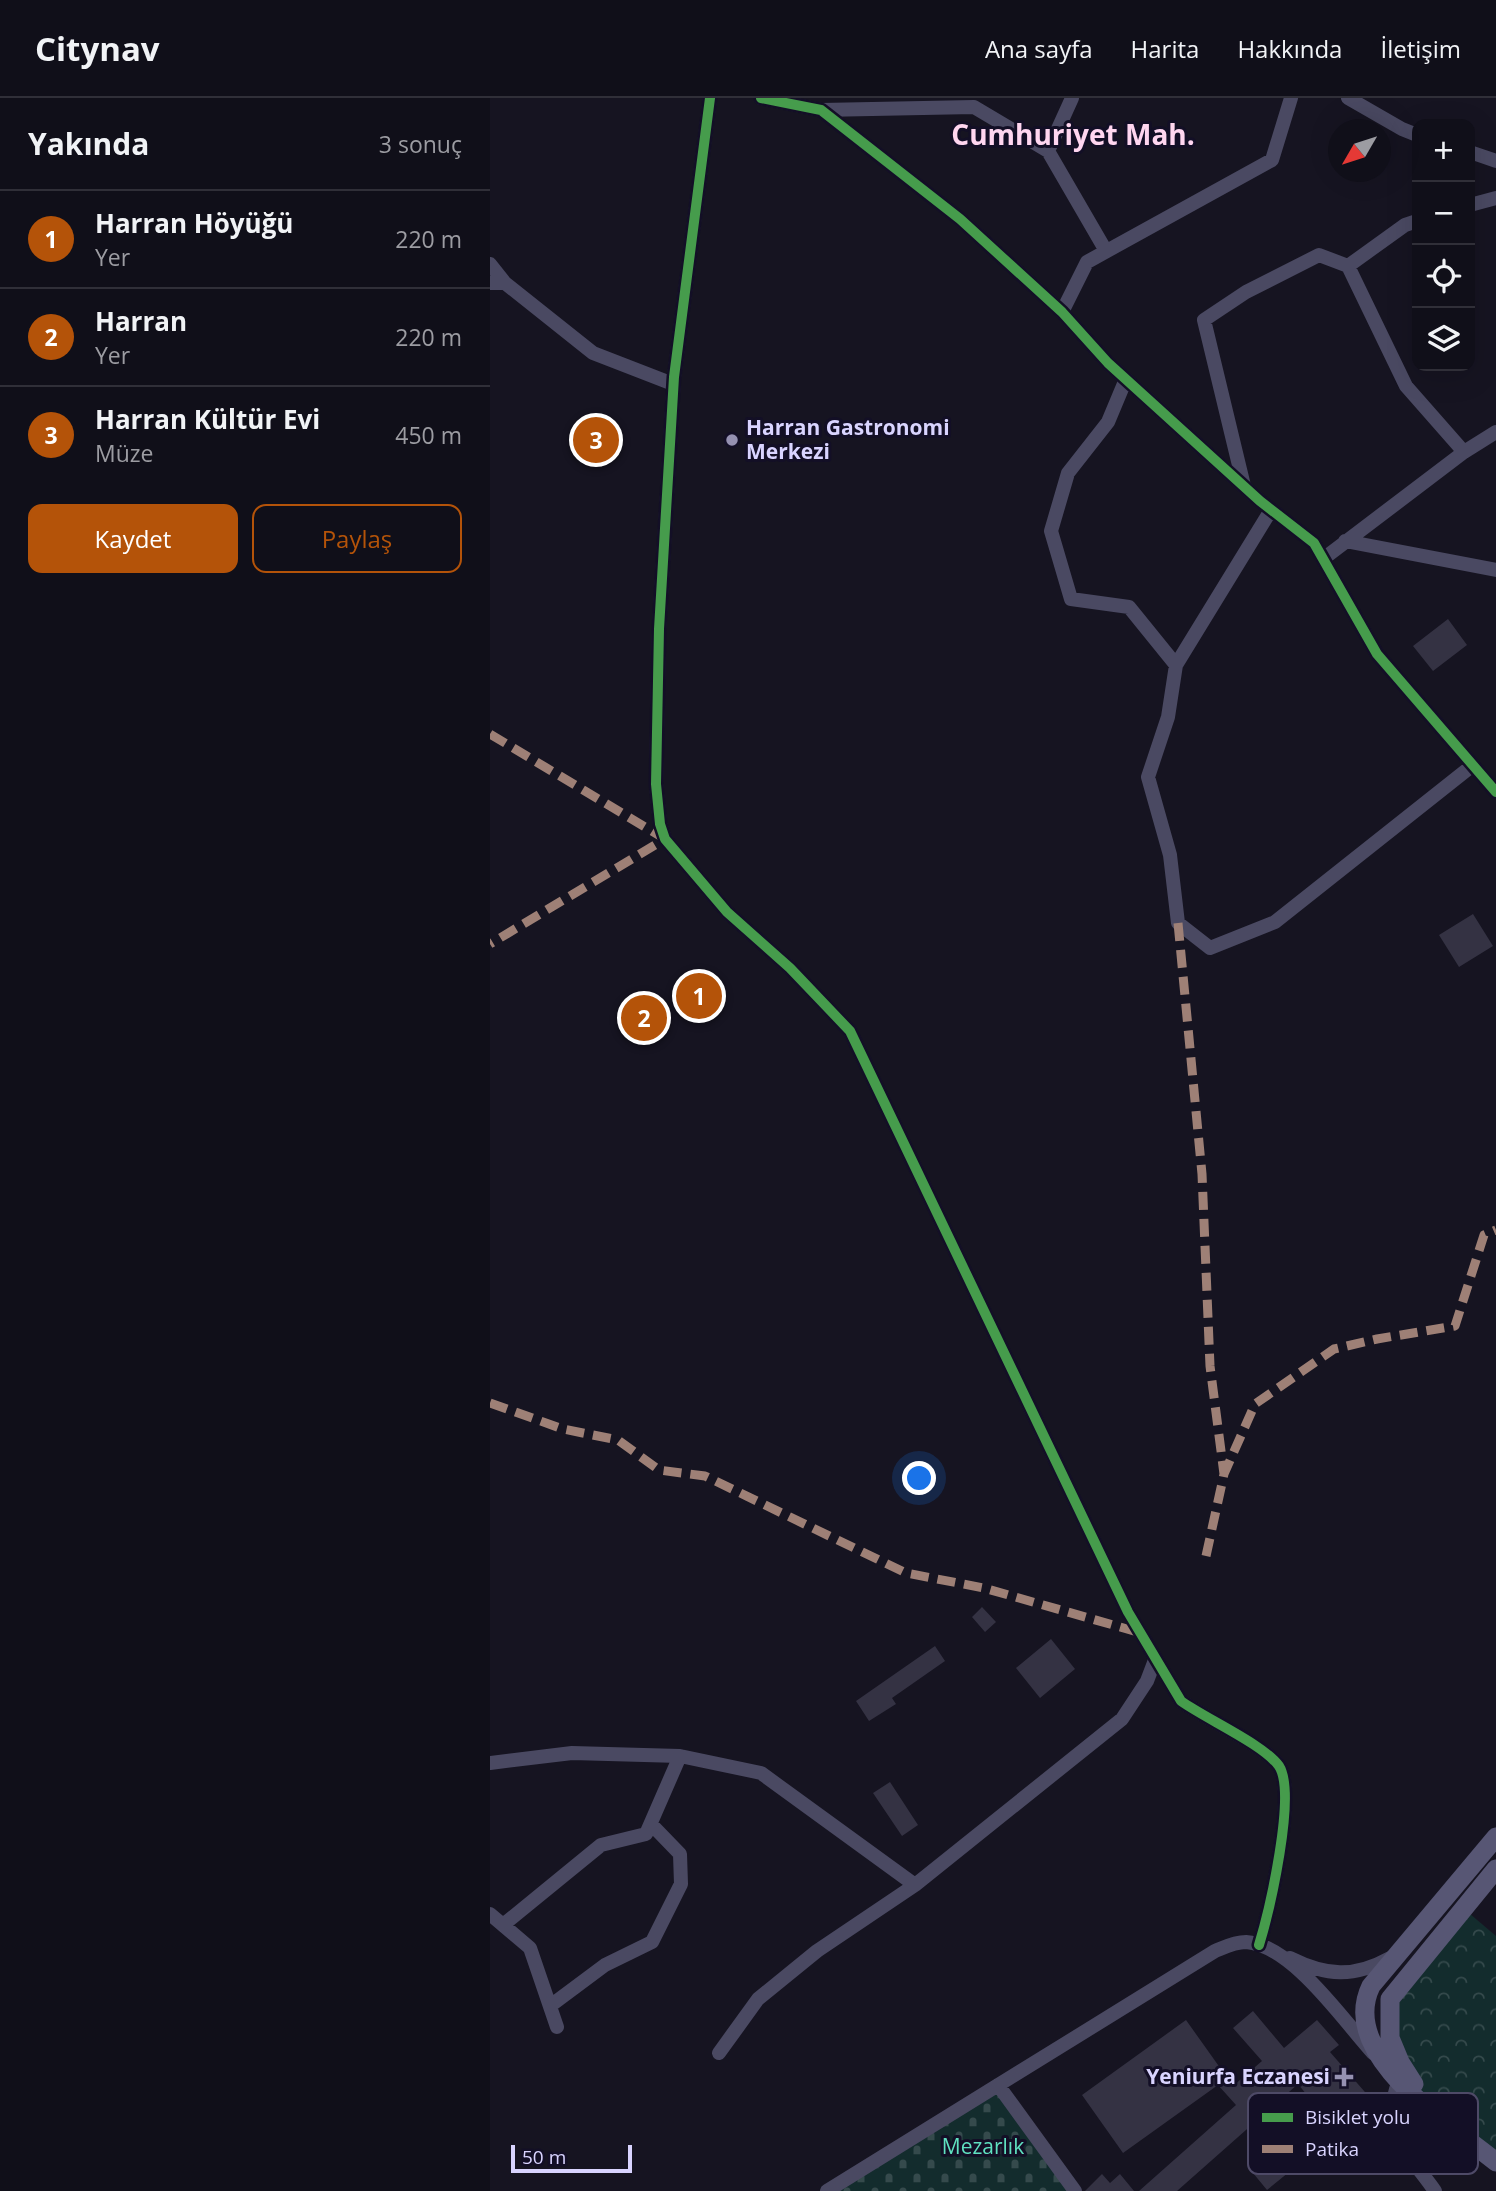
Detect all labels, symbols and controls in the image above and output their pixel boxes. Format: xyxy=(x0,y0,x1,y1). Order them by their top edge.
text: Citynav xyxy=(35,26,160,71)
text: Ana sayfa xyxy=(985,32,1093,65)
text: Harita xyxy=(1131,32,1199,65)
text: Hakkında xyxy=(1237,32,1342,65)
text: İletişim xyxy=(1380,32,1461,65)
district label: Cumhuriyet Mah. xyxy=(951,115,1195,153)
north arrow xyxy=(1328,119,1391,182)
map controls xyxy=(1412,119,1475,371)
button: + xyxy=(1412,119,1475,182)
text: Yakında xyxy=(28,123,149,164)
text: 3 sonuç xyxy=(379,128,462,160)
button: − xyxy=(1412,182,1475,245)
text: Harran Höyüğü xyxy=(95,205,293,241)
text: 1 xyxy=(44,223,58,255)
text: 220 m xyxy=(395,223,462,255)
text: Yer xyxy=(95,241,130,273)
button: locate xyxy=(1412,245,1475,308)
text: Harran xyxy=(95,303,187,339)
button: layers xyxy=(1412,308,1475,371)
text: 2 xyxy=(44,321,58,353)
text: 220 m xyxy=(395,321,462,353)
text: Yer xyxy=(95,339,130,371)
text: Harran Kültür Evi xyxy=(95,401,320,437)
place label: Harran Gastronomi Merkezi xyxy=(746,413,950,465)
pin: 3 xyxy=(573,414,619,466)
text: 3 xyxy=(44,419,58,451)
text: 450 m xyxy=(395,419,462,451)
marker: Harran Gastronomi Merkezi xyxy=(724,432,740,448)
text: Müze xyxy=(95,437,154,469)
button: Kaydet xyxy=(28,504,238,573)
button: Paylaş xyxy=(252,504,462,573)
pin: 1 xyxy=(676,970,722,1022)
pin: 2 xyxy=(621,992,667,1044)
your location xyxy=(902,1461,936,1495)
place label: Yeniurfa Eczanesi xyxy=(1146,2062,1330,2090)
marker: Yeniurfa Eczanesi xyxy=(1336,2069,1352,2085)
legend xyxy=(1248,2093,1478,2174)
text: Bisiklet yolu xyxy=(1305,2104,1410,2130)
park label: Mezarlık xyxy=(942,2132,1024,2160)
text: Patika xyxy=(1305,2136,1359,2162)
scale bar xyxy=(511,2142,632,2174)
text: 50 m xyxy=(522,2144,566,2170)

